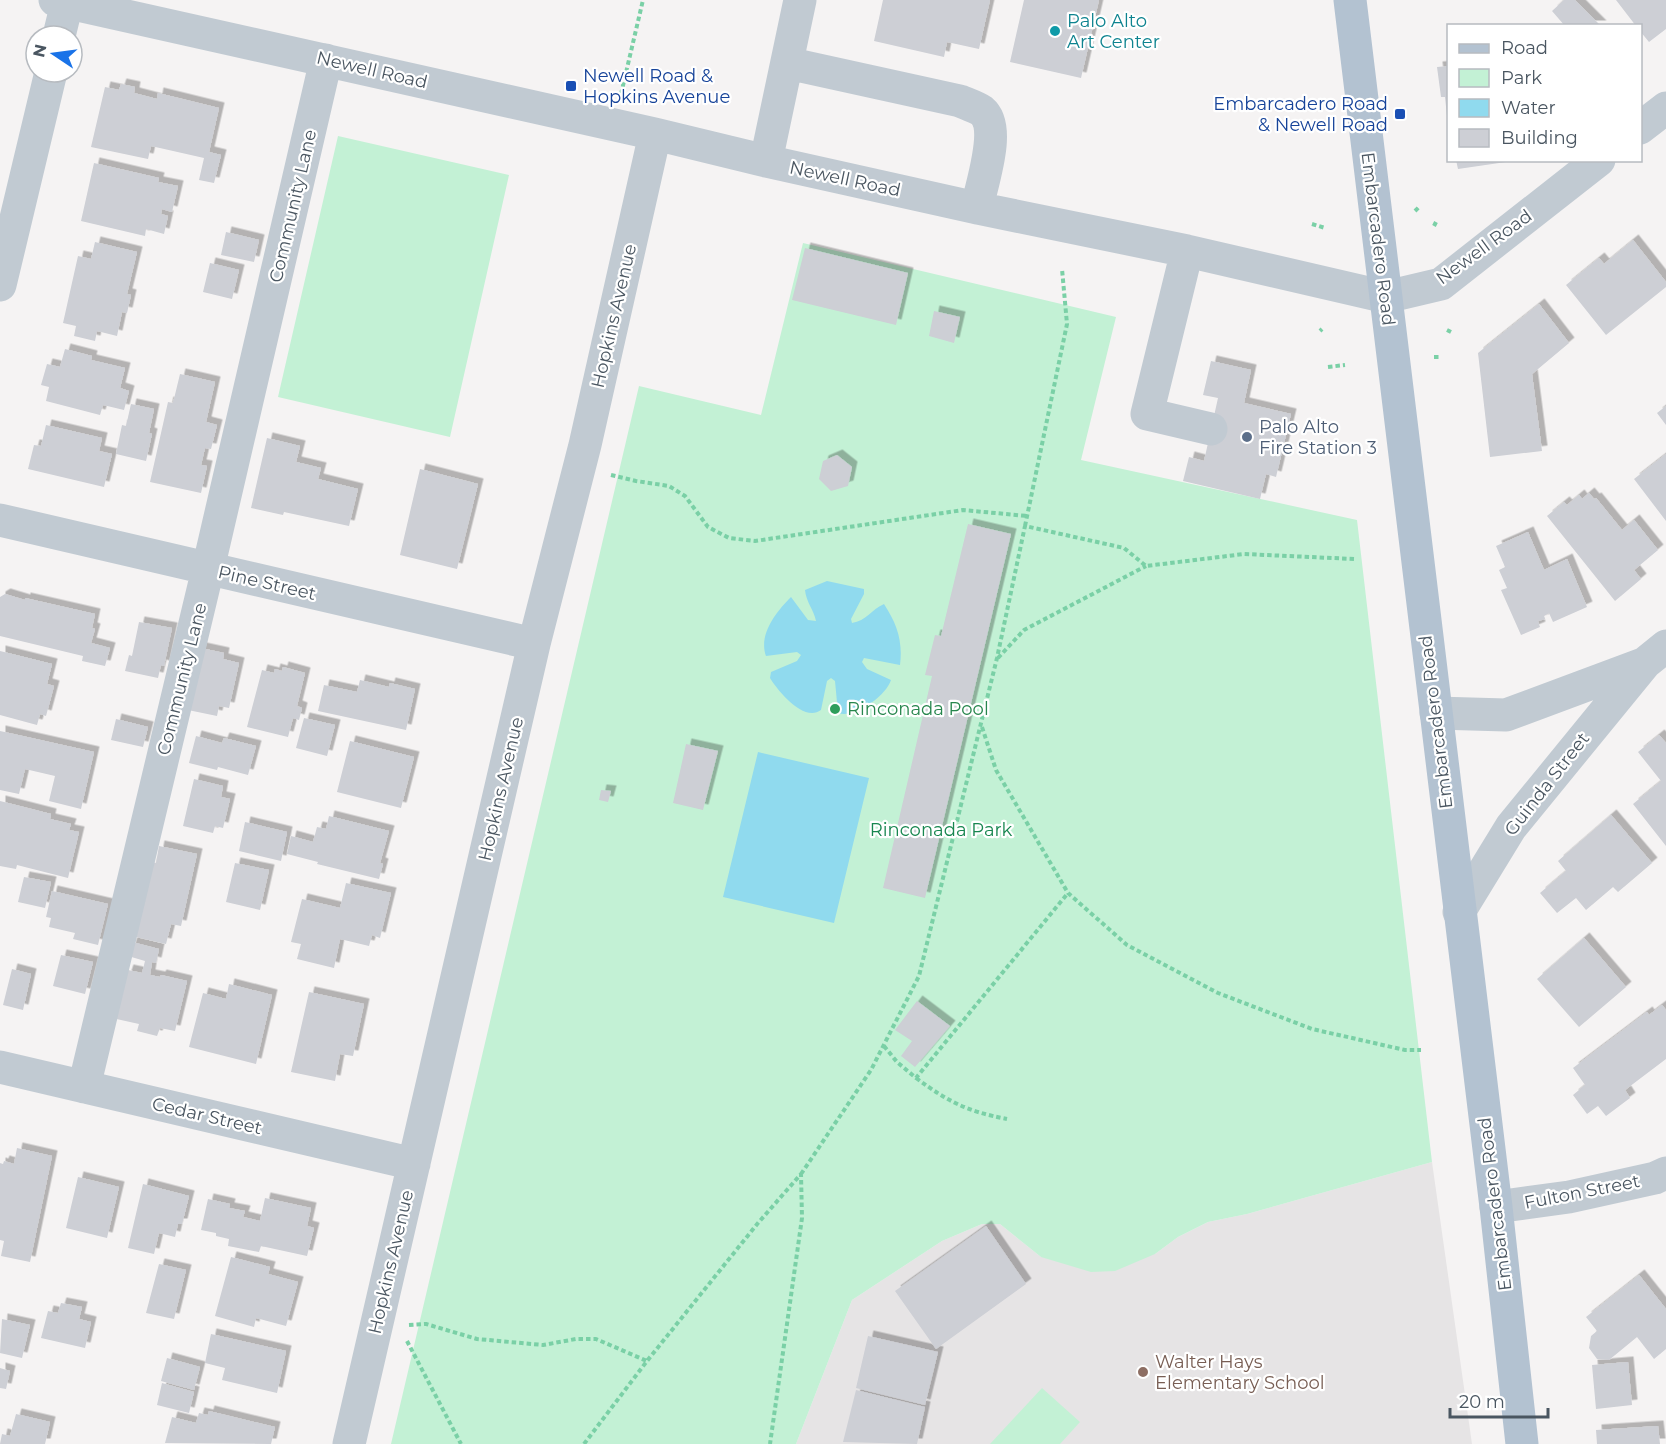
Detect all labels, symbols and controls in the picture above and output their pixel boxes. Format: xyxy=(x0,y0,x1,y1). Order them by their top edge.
place label: Palo Alto Art Center xyxy=(1067,10,1160,53)
north arrow xyxy=(24,24,84,84)
marker: Palo Alto Art Center xyxy=(1048,24,1062,38)
legend xyxy=(1447,24,1642,162)
text: Road xyxy=(1501,37,1548,59)
text: N xyxy=(29,42,51,59)
street label: Newell Road xyxy=(314,47,430,93)
place label: Newell Road & Hopkins Avenue xyxy=(583,65,730,108)
text: Park xyxy=(1501,67,1542,89)
marker: Newell Road & Hopkins Avenue xyxy=(564,79,578,93)
place label: Embarcadero Road & Newell Road xyxy=(1213,93,1388,136)
text: Water xyxy=(1501,97,1556,119)
marker: Embarcadero Road & Newell Road xyxy=(1393,107,1407,121)
street label: Community Lane xyxy=(265,127,321,285)
text: Building xyxy=(1501,127,1578,149)
street label: Embarcadero Road xyxy=(1356,151,1400,327)
street label: Newell Road xyxy=(787,156,903,202)
street label: Newell Road xyxy=(1432,205,1536,289)
street label: Hopkins Avenue xyxy=(587,242,641,390)
place label: Palo Alto Fire Station 3 xyxy=(1259,416,1377,459)
marker: Palo Alto Fire Station 3 xyxy=(1240,430,1254,444)
street label: Pine Street xyxy=(216,561,318,605)
street label: Community Lane xyxy=(152,600,212,757)
street label: Embarcadero Road xyxy=(1414,634,1458,810)
place label: Rinconada Pool xyxy=(847,698,989,720)
marker: Rinconada Pool xyxy=(828,702,842,716)
street label: Hopkins Avenue xyxy=(474,715,528,863)
street label: Guinda Street xyxy=(1500,728,1594,840)
park label: Rinconada Park xyxy=(870,819,1013,841)
street label: Cedar Street xyxy=(150,1093,264,1139)
street label: Embarcadero Road xyxy=(1473,1116,1517,1292)
street label: Fulton Street xyxy=(1522,1170,1642,1214)
street label: Hopkins Avenue xyxy=(364,1188,418,1336)
place label: Walter Hays Elementary School xyxy=(1155,1351,1325,1394)
marker: Walter Hays Elementary School xyxy=(1136,1365,1150,1379)
scale bar xyxy=(1450,1381,1548,1419)
text: 20 m xyxy=(1459,1391,1505,1413)

